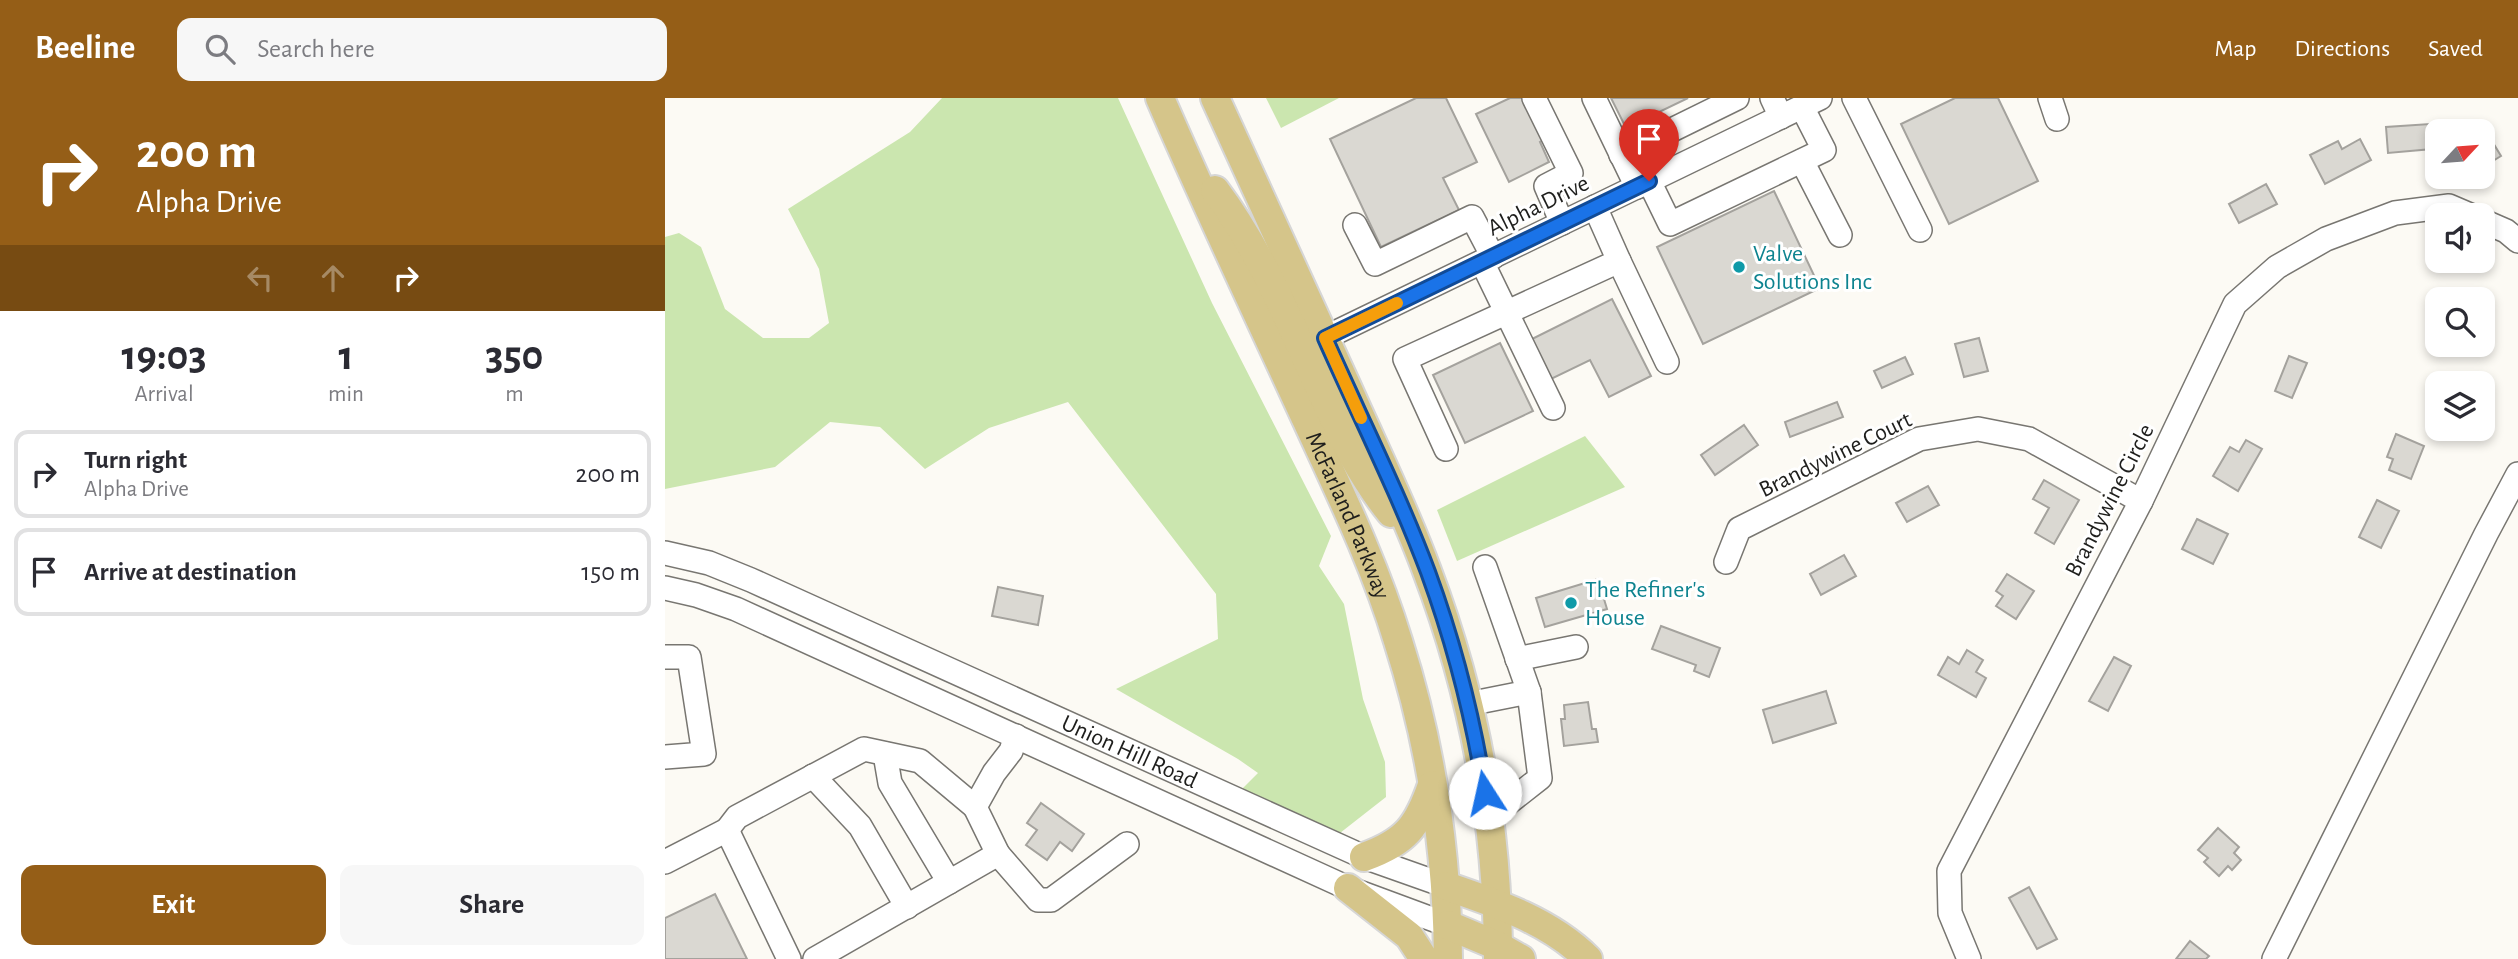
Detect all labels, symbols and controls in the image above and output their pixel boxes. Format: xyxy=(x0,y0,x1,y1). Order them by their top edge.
search box xyxy=(177,18,667,81)
icon: search xyxy=(201,30,239,68)
text: Beeline xyxy=(35,32,135,65)
text: Search here xyxy=(257,36,375,62)
text: Map xyxy=(2214,37,2256,61)
text: Directions xyxy=(2294,37,2390,61)
text: Saved xyxy=(2428,37,2483,61)
pin xyxy=(1619,109,1679,181)
north arrow xyxy=(2425,119,2495,189)
map controls xyxy=(2425,119,2495,441)
icon: arrive xyxy=(1630,120,1668,158)
icon: right xyxy=(21,126,112,217)
text: 200 m xyxy=(136,128,257,177)
street label: Alpha Drive xyxy=(1484,171,1593,241)
text: Alpha Drive xyxy=(136,186,282,218)
button: sound xyxy=(2425,203,2495,273)
place label: Valve Solutions Inc xyxy=(1753,242,1872,294)
icon: left xyxy=(241,259,279,297)
icon: ahead xyxy=(314,259,352,297)
icon: right xyxy=(387,259,425,297)
marker: Valve Solutions Inc xyxy=(1731,259,1747,275)
button: search xyxy=(2425,287,2495,357)
text: 19:03 xyxy=(122,335,207,377)
text: 1 xyxy=(338,335,354,377)
text: 350 xyxy=(485,335,544,377)
button: layers xyxy=(2425,371,2495,441)
text: Arrival xyxy=(134,383,194,406)
text: min xyxy=(328,383,364,406)
text: m xyxy=(505,383,524,406)
street label: Brandywine Court xyxy=(1755,407,1916,502)
street label: Brandywine Circle xyxy=(2061,420,2159,581)
street label: McFarland Parkway xyxy=(1301,429,1394,602)
text: Turn right xyxy=(84,447,187,473)
icon: right xyxy=(25,455,63,493)
text: 200 m xyxy=(576,461,640,487)
text: Alpha Drive xyxy=(84,478,189,501)
icon: arrive xyxy=(25,553,63,591)
text: Arrive at destination xyxy=(84,559,297,585)
text: 150 m xyxy=(581,559,640,585)
place label: The Refiner's House xyxy=(1585,578,1705,630)
marker: The Refiner's House xyxy=(1563,595,1579,611)
street label: Union Hill Road xyxy=(1058,711,1201,793)
position arrow xyxy=(1448,756,1522,830)
button: Exit xyxy=(21,865,326,945)
button: Share xyxy=(340,865,644,945)

